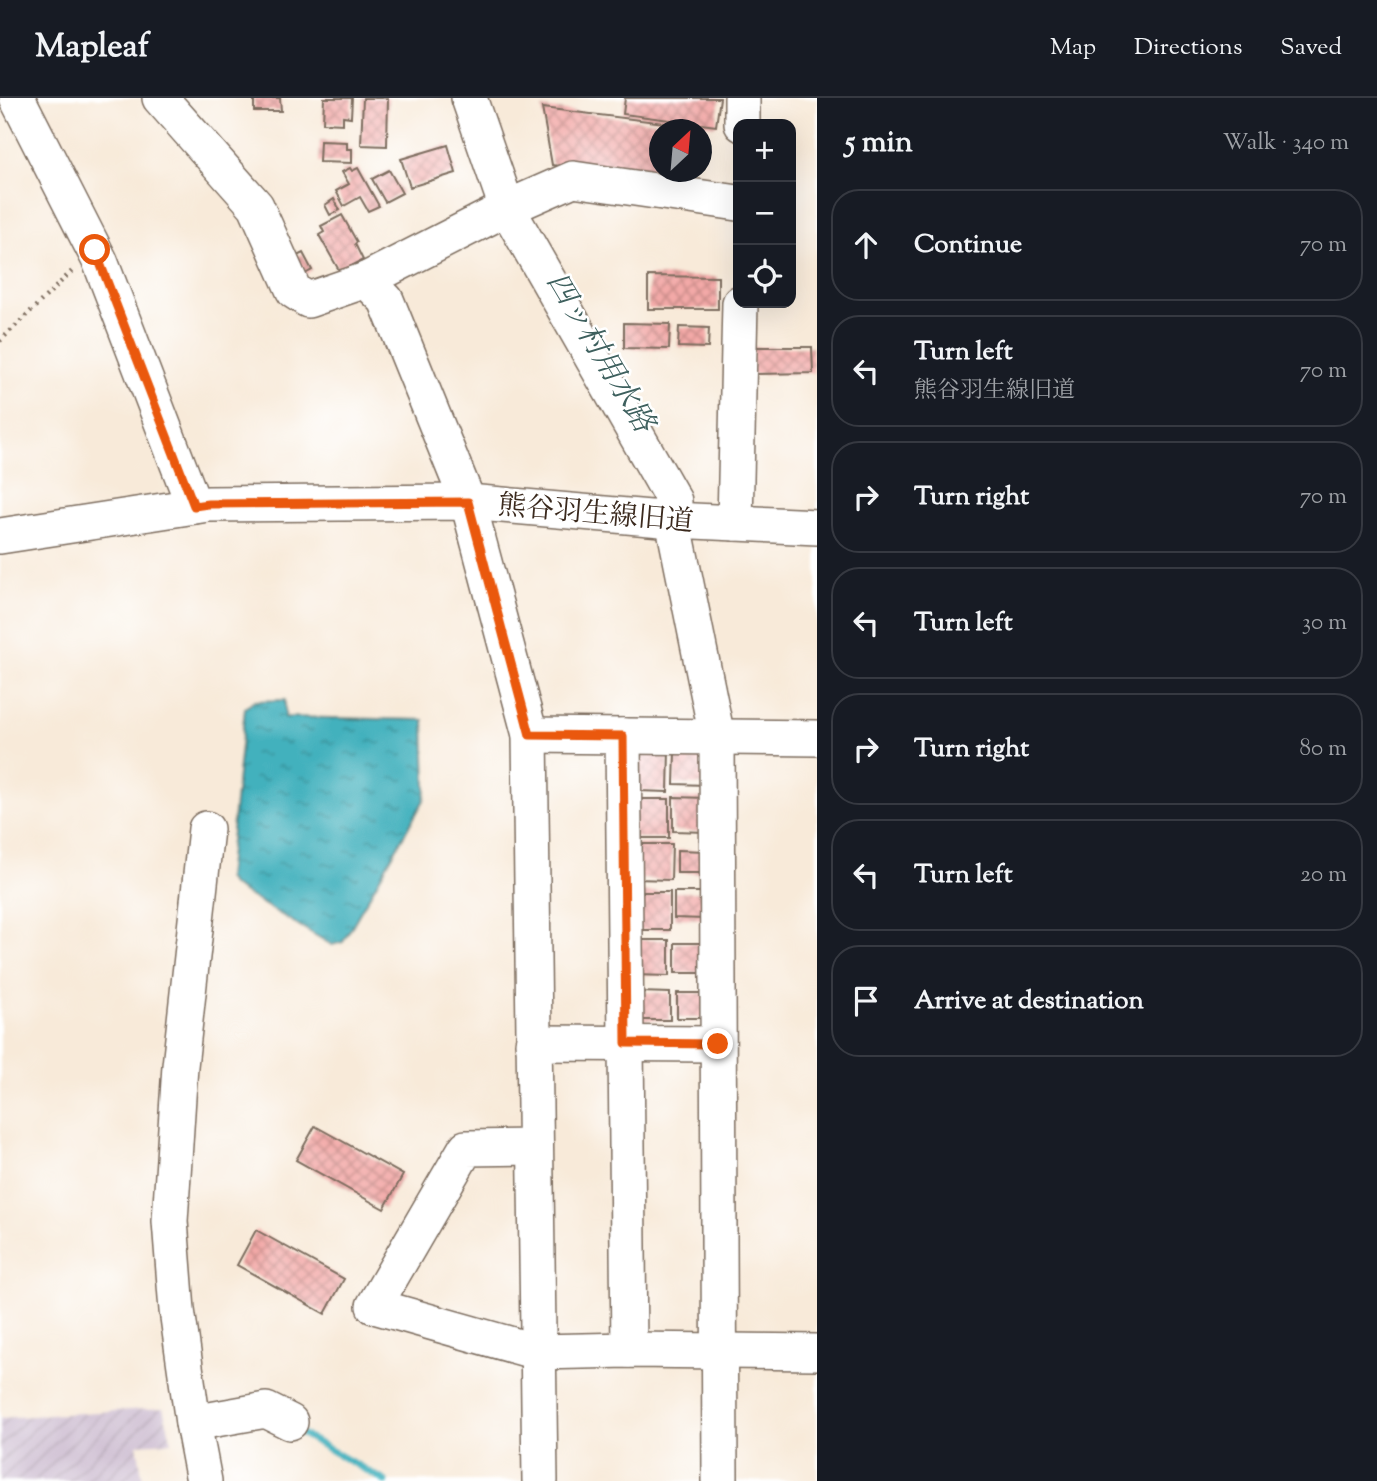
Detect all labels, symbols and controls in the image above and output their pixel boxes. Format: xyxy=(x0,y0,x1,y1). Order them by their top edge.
text: Mapleaf xyxy=(35,24,149,72)
text: Map xyxy=(1050,31,1096,65)
text: Directions xyxy=(1134,31,1242,65)
text: Saved xyxy=(1280,31,1342,65)
north arrow xyxy=(649,119,712,182)
map controls xyxy=(733,119,796,308)
button: + xyxy=(733,119,796,182)
text: 5 min xyxy=(845,122,913,165)
text: Walk · 340 m xyxy=(1223,127,1349,160)
button: − xyxy=(733,182,796,245)
icon: ahead xyxy=(847,226,885,264)
text: Continue xyxy=(914,227,1022,264)
text: 70 m xyxy=(1300,229,1347,262)
route start xyxy=(79,234,110,265)
button: locate xyxy=(733,245,796,308)
water label: 四ッ村用水路 xyxy=(534,265,665,443)
text: Turn left xyxy=(914,334,1013,371)
icon: left xyxy=(847,352,885,390)
text: 70 m xyxy=(1300,355,1347,388)
text: 熊谷羽生線旧道 xyxy=(914,375,1075,408)
icon: right xyxy=(847,478,885,516)
text: Turn right xyxy=(914,479,1029,516)
text: 70 m xyxy=(1300,481,1347,514)
street label: 熊谷羽生線旧道 xyxy=(496,487,695,543)
icon: left xyxy=(847,604,885,642)
text: Turn left xyxy=(914,605,1013,642)
text: 30 m xyxy=(1302,607,1347,640)
icon: right xyxy=(847,730,885,768)
text: Turn right xyxy=(914,731,1029,768)
text: 80 m xyxy=(1299,733,1347,766)
icon: left xyxy=(847,856,885,894)
text: Turn left xyxy=(914,857,1013,894)
text: 20 m xyxy=(1300,859,1347,892)
icon: arrive xyxy=(847,982,885,1020)
text: Arrive at destination xyxy=(914,983,1144,1020)
route end xyxy=(702,1028,733,1059)

